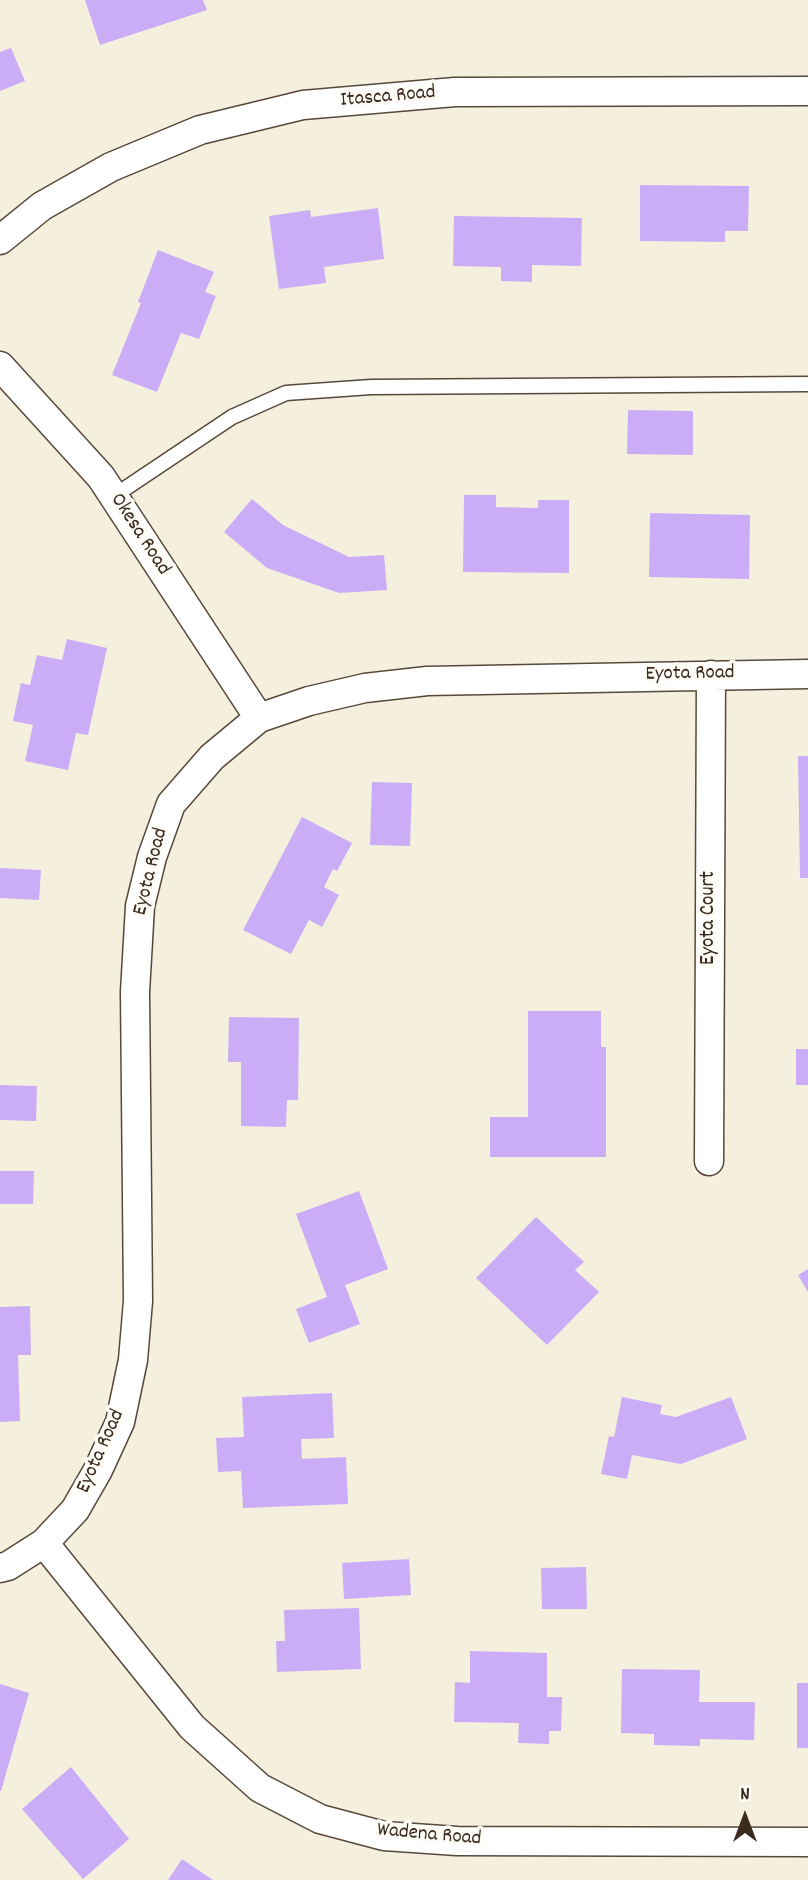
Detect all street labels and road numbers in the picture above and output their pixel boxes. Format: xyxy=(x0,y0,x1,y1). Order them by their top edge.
street label: Itasca Road xyxy=(339,81,437,115)
street label: Okesa Road xyxy=(103,489,175,581)
street label: Eyota Road xyxy=(645,662,735,688)
street label: Eyota Road xyxy=(129,826,175,918)
street label: Eyota Court xyxy=(697,871,723,965)
street label: Eyota Road xyxy=(72,1406,132,1498)
street label: Wadena Road xyxy=(376,1819,482,1853)

